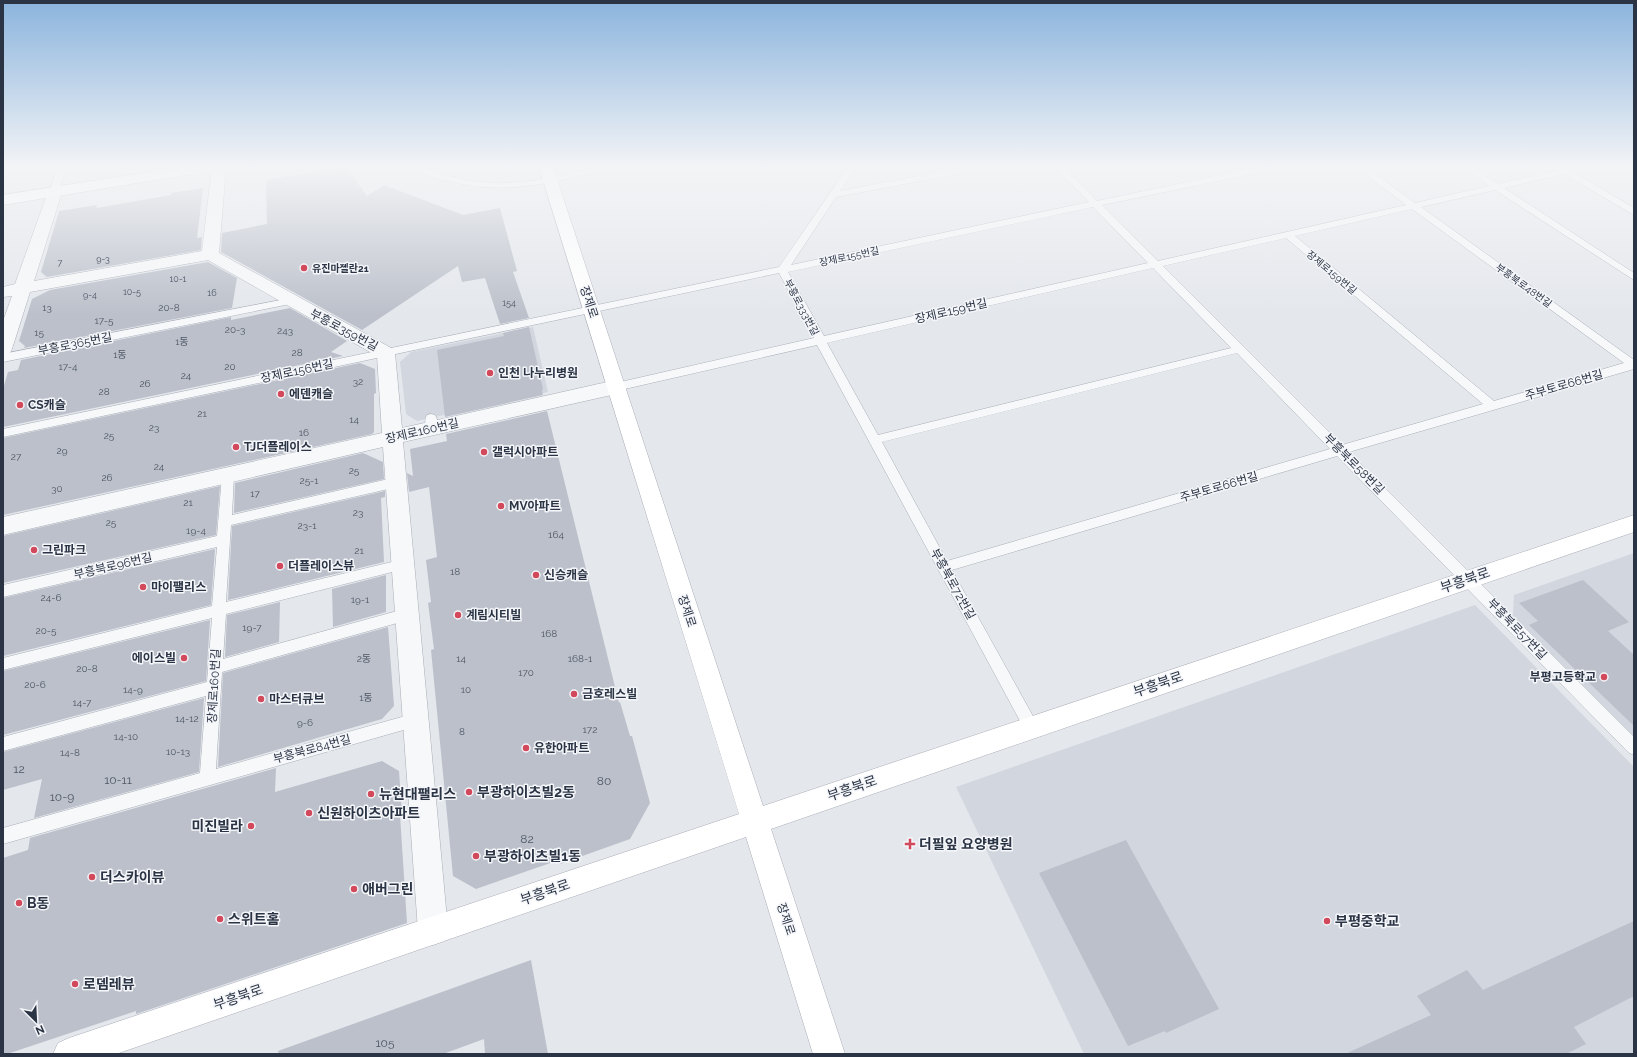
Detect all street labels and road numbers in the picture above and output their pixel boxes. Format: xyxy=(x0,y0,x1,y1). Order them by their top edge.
street label: 장제로155번길 xyxy=(818,245,880,268)
street label: 장제로159번길 xyxy=(1305,248,1359,296)
street label: 부흥북로48번길 xyxy=(1494,261,1554,309)
street label: 부흥로333번길 xyxy=(782,277,821,337)
street label: 장제로 xyxy=(577,284,601,320)
street label: 장제로159번길 xyxy=(913,296,989,326)
street label: 부흥로359번길 xyxy=(308,306,380,354)
street label: 부흥로365번길 xyxy=(37,330,113,358)
street label: 장제로156번길 xyxy=(259,356,335,386)
street label: 주부토로66번길 xyxy=(1523,367,1605,403)
street label: 장제로160번길 xyxy=(384,416,460,446)
street label: 부흥북로58번길 xyxy=(1321,431,1387,497)
street label: 주부토로66번길 xyxy=(1178,469,1260,505)
street label: 부흥북로72번길 xyxy=(928,546,978,622)
street label: 부흥북로96번길 xyxy=(72,550,154,582)
street label: 부흥북로 xyxy=(1438,564,1492,596)
street label: 장제로 xyxy=(675,593,699,629)
street label: 부흥북로57번길 xyxy=(1484,596,1550,662)
street label: 장제로160번길 xyxy=(205,648,223,724)
street label: 부흥북로 xyxy=(1131,668,1185,700)
street label: 부흥북로84번길 xyxy=(272,732,352,766)
street label: 부흥북로 xyxy=(825,772,879,804)
street label: 부흥북로 xyxy=(518,876,572,908)
street label: 장제로 xyxy=(774,901,798,937)
street label: 부흥북로 xyxy=(211,981,265,1013)

